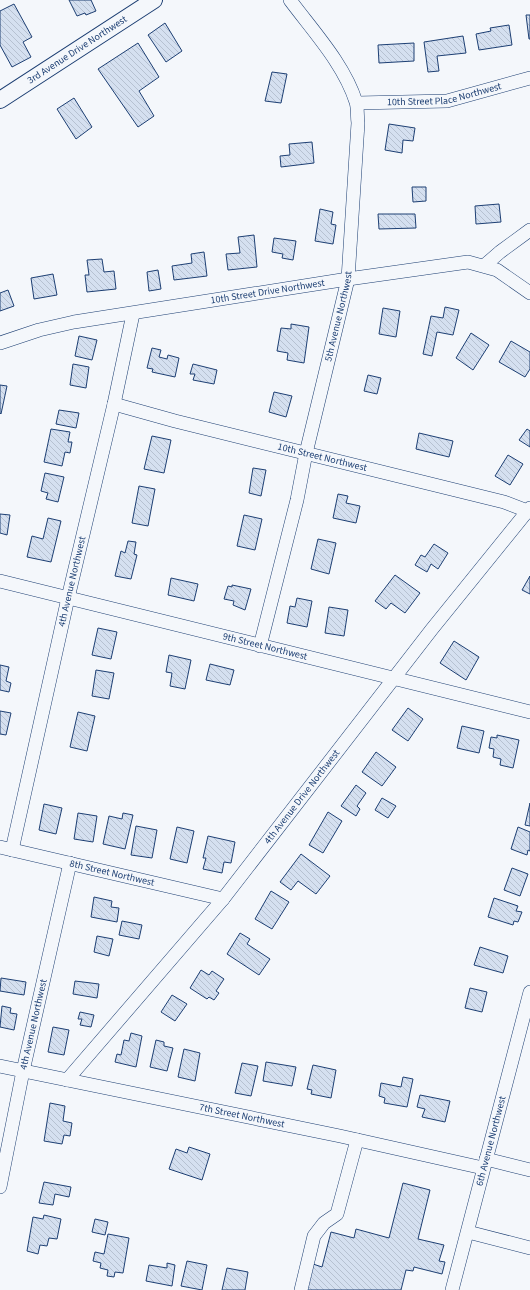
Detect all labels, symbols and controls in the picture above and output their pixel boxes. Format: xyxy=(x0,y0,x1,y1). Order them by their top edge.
street label: 3rd Avenue Drive Northwest xyxy=(25,12,130,87)
street label: 10th Street Place Northwest xyxy=(387,79,504,109)
street label: 5th Avenue Northwest xyxy=(321,270,356,363)
street label: 10th Street Drive Northwest xyxy=(210,276,326,307)
street label: 10th Street Northwest xyxy=(276,440,369,475)
street label: 4th Avenue Northwest xyxy=(55,534,90,628)
street label: 9th Street Northwest xyxy=(221,629,309,664)
street label: 4th Avenue Drive Northwest xyxy=(261,746,343,847)
street label: 8th Street Northwest xyxy=(68,856,156,890)
street label: 4th Avenue Northwest xyxy=(17,977,51,1071)
street label: 6th Avenue Northwest xyxy=(473,1094,510,1188)
street label: 7th Street Northwest xyxy=(198,1100,286,1132)

